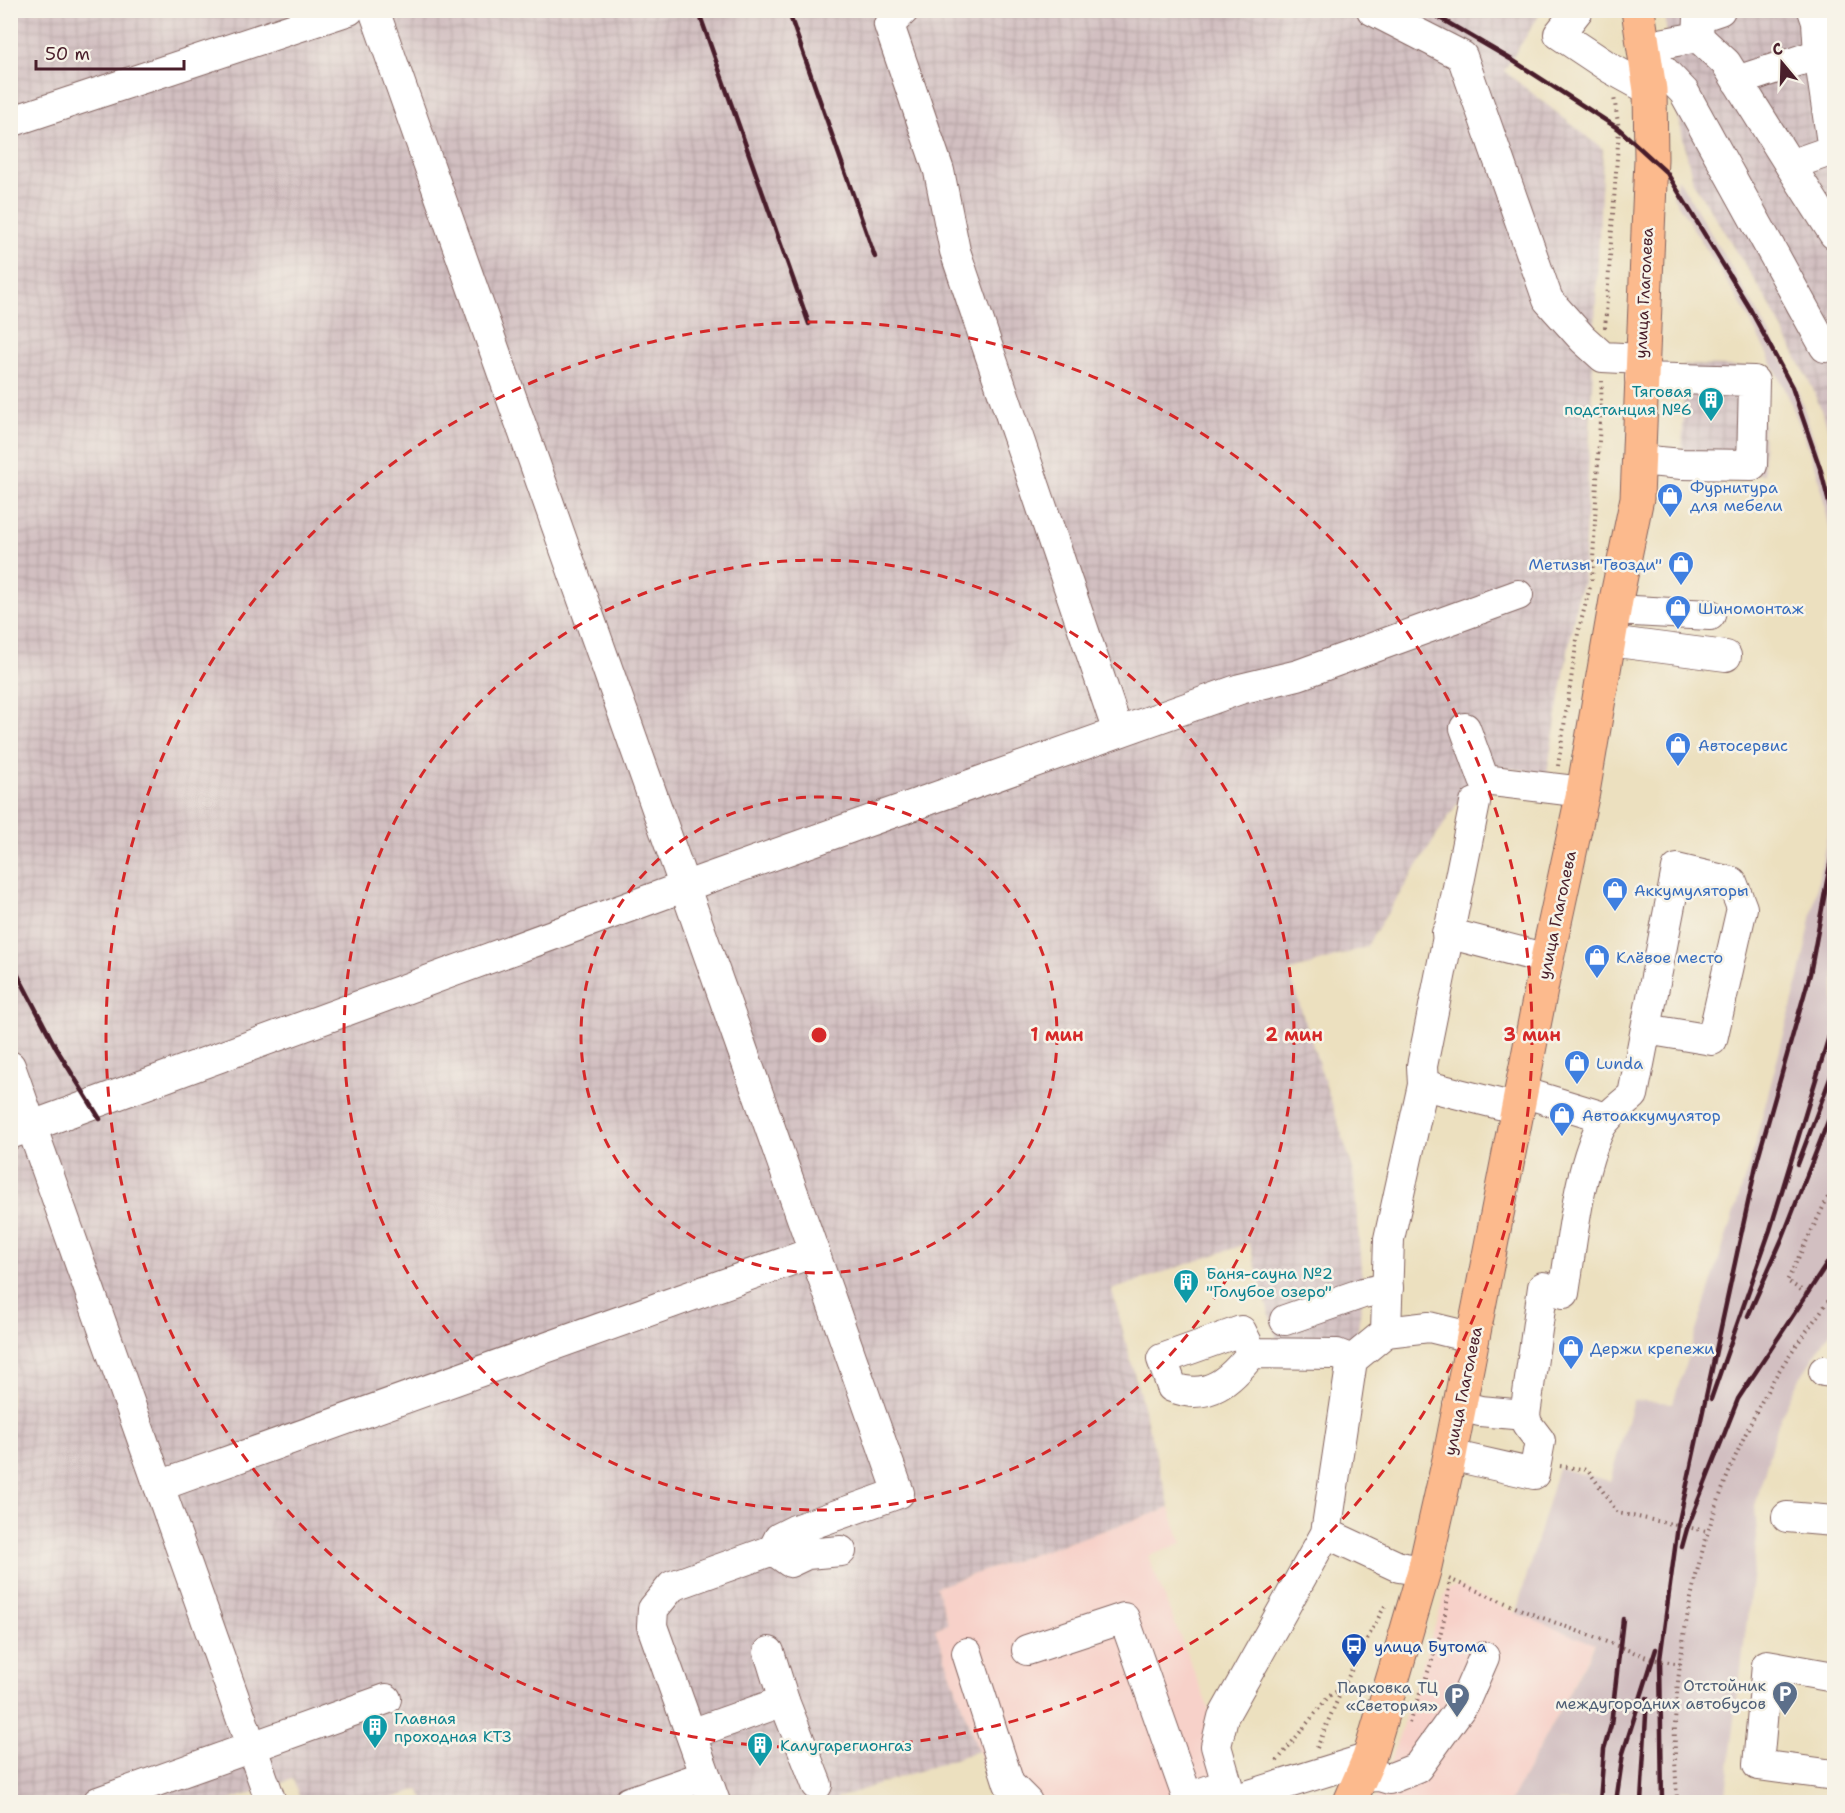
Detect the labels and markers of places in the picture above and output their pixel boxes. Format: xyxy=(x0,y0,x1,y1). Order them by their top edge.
place label: Тяговая подстанция №6 xyxy=(1564,381,1692,420)
building icon: Тяговая подстанция №6 xyxy=(1696,385,1726,423)
place label: Фурнитура для мебели xyxy=(1690,477,1783,516)
shop icon: Фурнитура для мебели xyxy=(1655,481,1685,519)
shop icon: Метизы "Гвозди" xyxy=(1666,549,1696,587)
place label: Метизы "Гвозди" xyxy=(1529,554,1662,575)
shop icon: Шиномонтаж xyxy=(1663,593,1693,631)
place label: Шиномонтаж xyxy=(1698,598,1804,619)
shop icon: Автосервис xyxy=(1663,730,1693,768)
place label: Автосервис xyxy=(1698,735,1788,756)
shop icon: Аккумуляторы xyxy=(1600,875,1630,913)
place label: Аккумуляторы xyxy=(1634,880,1749,901)
shop icon: Клёвое место xyxy=(1582,942,1612,980)
place label: Клёвое место xyxy=(1616,947,1723,968)
centre of rings xyxy=(809,1025,829,1045)
shop icon: Lunda xyxy=(1562,1048,1592,1086)
place label: Lunda xyxy=(1596,1053,1643,1074)
shop icon: Автоаккумулятор xyxy=(1547,1100,1577,1138)
place label: Автоаккумулятор xyxy=(1582,1105,1721,1126)
place label: Баня-сауна №2 "Голубое озеро" xyxy=(1206,1263,1333,1302)
building icon: Баня-сауна №2 "Голубое озеро" xyxy=(1171,1267,1201,1305)
shop icon: Держи крепежи xyxy=(1556,1333,1586,1371)
place label: Держи крепежи xyxy=(1590,1338,1715,1359)
bus stop icon: улица Бутома xyxy=(1339,1631,1369,1669)
place label: улица Бутома xyxy=(1374,1636,1487,1657)
place label: Отстойник междугородних автобусов xyxy=(1555,1675,1767,1714)
place label: Парковка ТЦ «Светория» xyxy=(1337,1677,1438,1716)
parking icon: Отстойник междугородних автобусов xyxy=(1770,1679,1800,1717)
parking icon: Парковка ТЦ «Светория» xyxy=(1442,1681,1472,1719)
place label: Главная проходная КТЗ xyxy=(394,1708,512,1747)
building icon: Главная проходная КТЗ xyxy=(360,1712,390,1750)
building icon: Калугарегионгаз xyxy=(745,1730,775,1768)
place label: Калугарегионгаз xyxy=(780,1735,912,1756)

